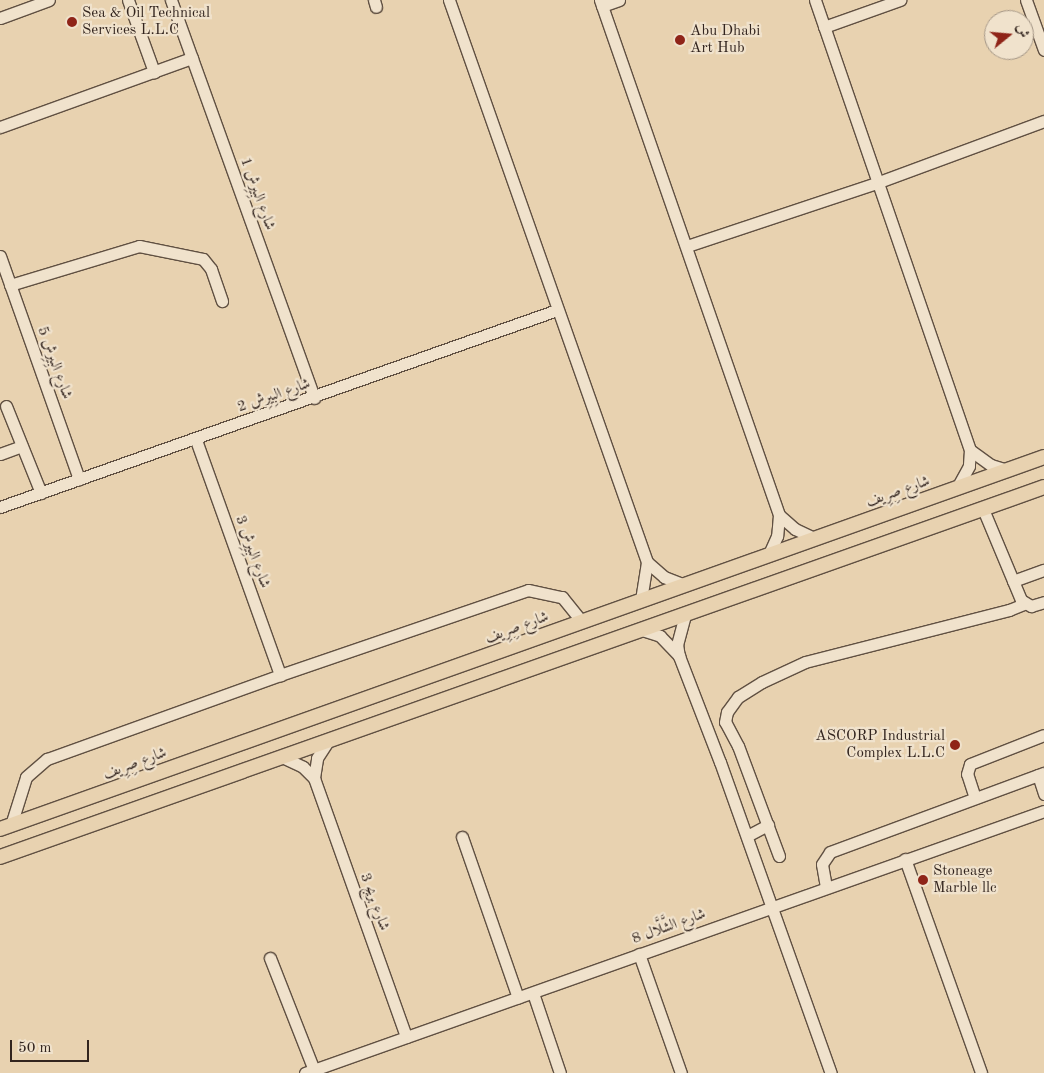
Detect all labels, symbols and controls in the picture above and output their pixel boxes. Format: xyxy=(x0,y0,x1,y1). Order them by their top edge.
place label: Sea & Oil Technical Services L.L.C xyxy=(82,4,210,39)
north arrow xyxy=(984,10,1034,60)
marker: Sea & Oil Technical Services L.L.C xyxy=(66,16,78,28)
place label: Abu Dhabi Art Hub xyxy=(690,22,760,57)
text: ش xyxy=(1014,22,1031,40)
marker: Abu Dhabi Art Hub xyxy=(674,34,686,46)
street label: شارع البِيرِش 1 xyxy=(236,155,278,233)
street label: شارع البِيرِش 5 xyxy=(33,324,75,402)
street label: شارع البِيرِش 2 xyxy=(235,375,313,417)
street label: شارع صِرِيف xyxy=(864,473,932,511)
street label: شارع البِيرِش 3 xyxy=(231,513,273,591)
street label: شارع صِرِيف xyxy=(483,608,551,648)
place label: ASCORP Industrial Complex L.L.C xyxy=(815,727,945,762)
marker: ASCORP Industrial Complex L.L.C xyxy=(949,739,961,751)
street label: شارع صِرِيف xyxy=(101,744,169,784)
place label: Stoneage Marble llc xyxy=(933,862,997,897)
street label: شارع بريج 3 xyxy=(355,871,393,933)
marker: Stoneage Marble llc xyxy=(917,874,929,886)
street label: شارع الشَّلَّال 8 xyxy=(630,905,708,949)
scale bar xyxy=(12,1030,91,1062)
text: 50 m xyxy=(18,1041,52,1056)

